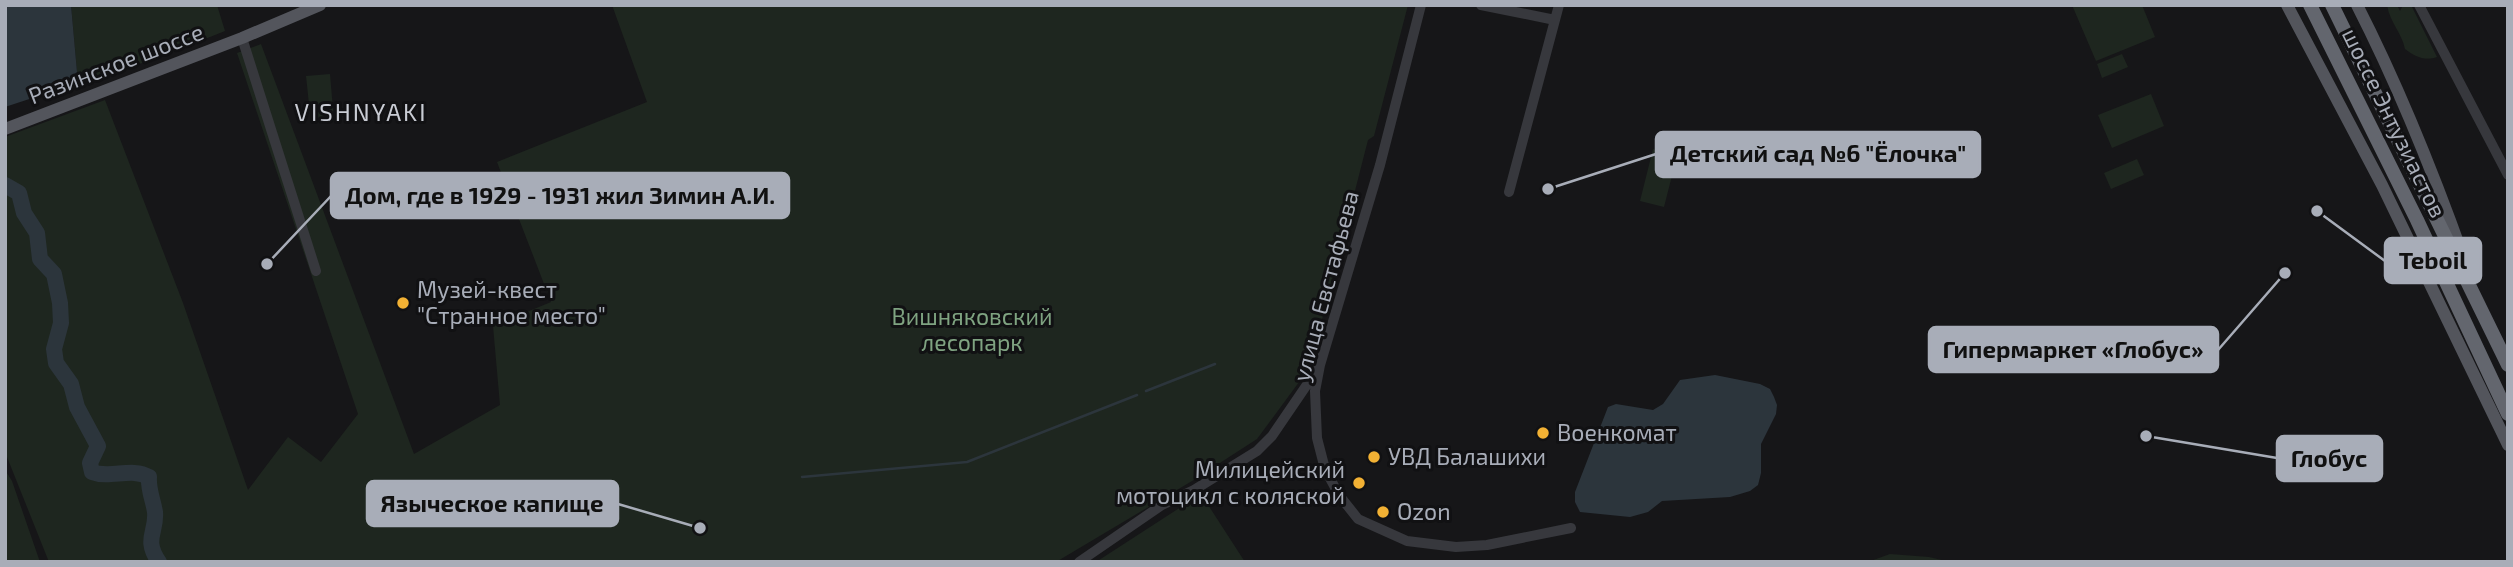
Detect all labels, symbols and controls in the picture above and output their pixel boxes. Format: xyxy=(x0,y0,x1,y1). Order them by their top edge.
street label: Разинское шоссе xyxy=(24,17,207,109)
street label: шоссе Энтузиастов xyxy=(2336,23,2453,222)
district label: VISHNYAKI xyxy=(294,97,428,126)
callout: Детский сад №6 "Ёлочка" xyxy=(1656,132,1980,177)
text: Детский сад №6 "Ёлочка" xyxy=(1670,138,1966,167)
callout: Дом, где в 1929 - 1931 жил Зимин А.И. xyxy=(331,173,789,218)
text: Дом, где в 1929 - 1931 жил Зимин А.И. xyxy=(345,180,775,209)
street label: улица Евстафьева xyxy=(1286,187,1365,385)
callout: Teboil xyxy=(2385,238,2481,283)
text: Teboil xyxy=(2399,245,2467,274)
place label: Музей-квест "Странное место" xyxy=(417,275,606,329)
marker: Музей-квест "Странное место" xyxy=(395,295,411,311)
park label: Вишняковский лесопарк xyxy=(892,302,1052,356)
callout: Гипермаркет «Глобус» xyxy=(1929,327,2218,372)
text: Гипермаркет «Глобус» xyxy=(1943,334,2203,363)
place label: Военкомат xyxy=(1557,418,1677,446)
marker: Военкомат xyxy=(1535,425,1551,441)
callout: Глобус xyxy=(2277,436,2382,481)
place label: УВД Балашихи xyxy=(1388,442,1546,470)
text: Глобус xyxy=(2291,443,2367,472)
marker: УВД Балашихи xyxy=(1366,449,1382,465)
place label: Милицейский мотоцикл с коляской xyxy=(1116,455,1345,509)
marker: Милицейский мотоцикл с коляской xyxy=(1351,475,1367,491)
callout: Языческое капище xyxy=(367,481,618,526)
text: Языческое капище xyxy=(380,488,604,517)
place label: Ozon xyxy=(1397,497,1451,525)
marker: Ozon xyxy=(1375,504,1391,520)

